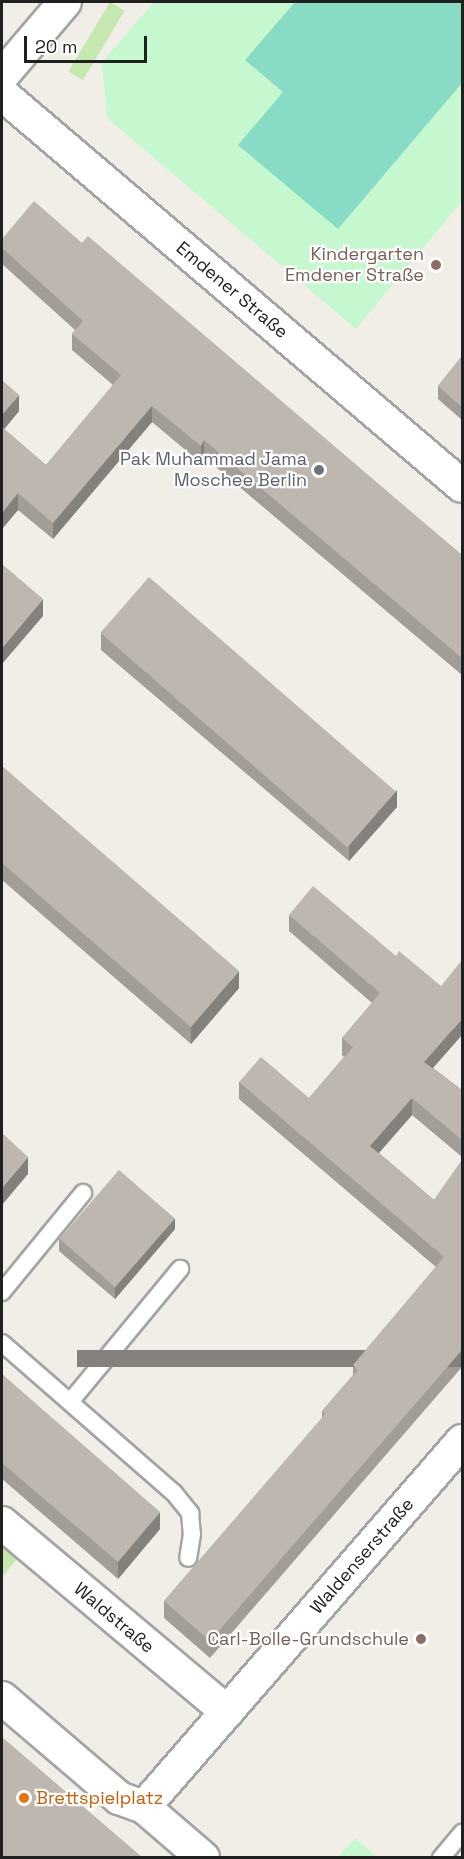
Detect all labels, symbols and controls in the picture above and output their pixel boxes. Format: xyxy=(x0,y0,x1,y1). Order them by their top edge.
scale bar xyxy=(27,24,150,62)
text: 20 m xyxy=(35,35,78,58)
street label: Emdener Straße xyxy=(172,237,292,343)
place label: Kindergarten Emdener Straße xyxy=(285,244,424,286)
marker: Kindergarten Emdener Straße xyxy=(429,258,443,272)
place label: Pak Muhammad Jama Moschee Berlin xyxy=(120,449,307,492)
marker: Pak Muhammad Jama Moschee Berlin xyxy=(312,463,326,477)
street label: Waldenserstraße xyxy=(306,1494,418,1618)
street label: Waldstraße xyxy=(69,1578,159,1658)
place label: Carl-Bolle-Grundschule xyxy=(207,1628,409,1650)
marker: Carl-Bolle-Grundschule xyxy=(414,1632,428,1646)
place label: Brettspielplatz xyxy=(36,1787,163,1809)
marker: Brettspielplatz xyxy=(17,1791,31,1805)

